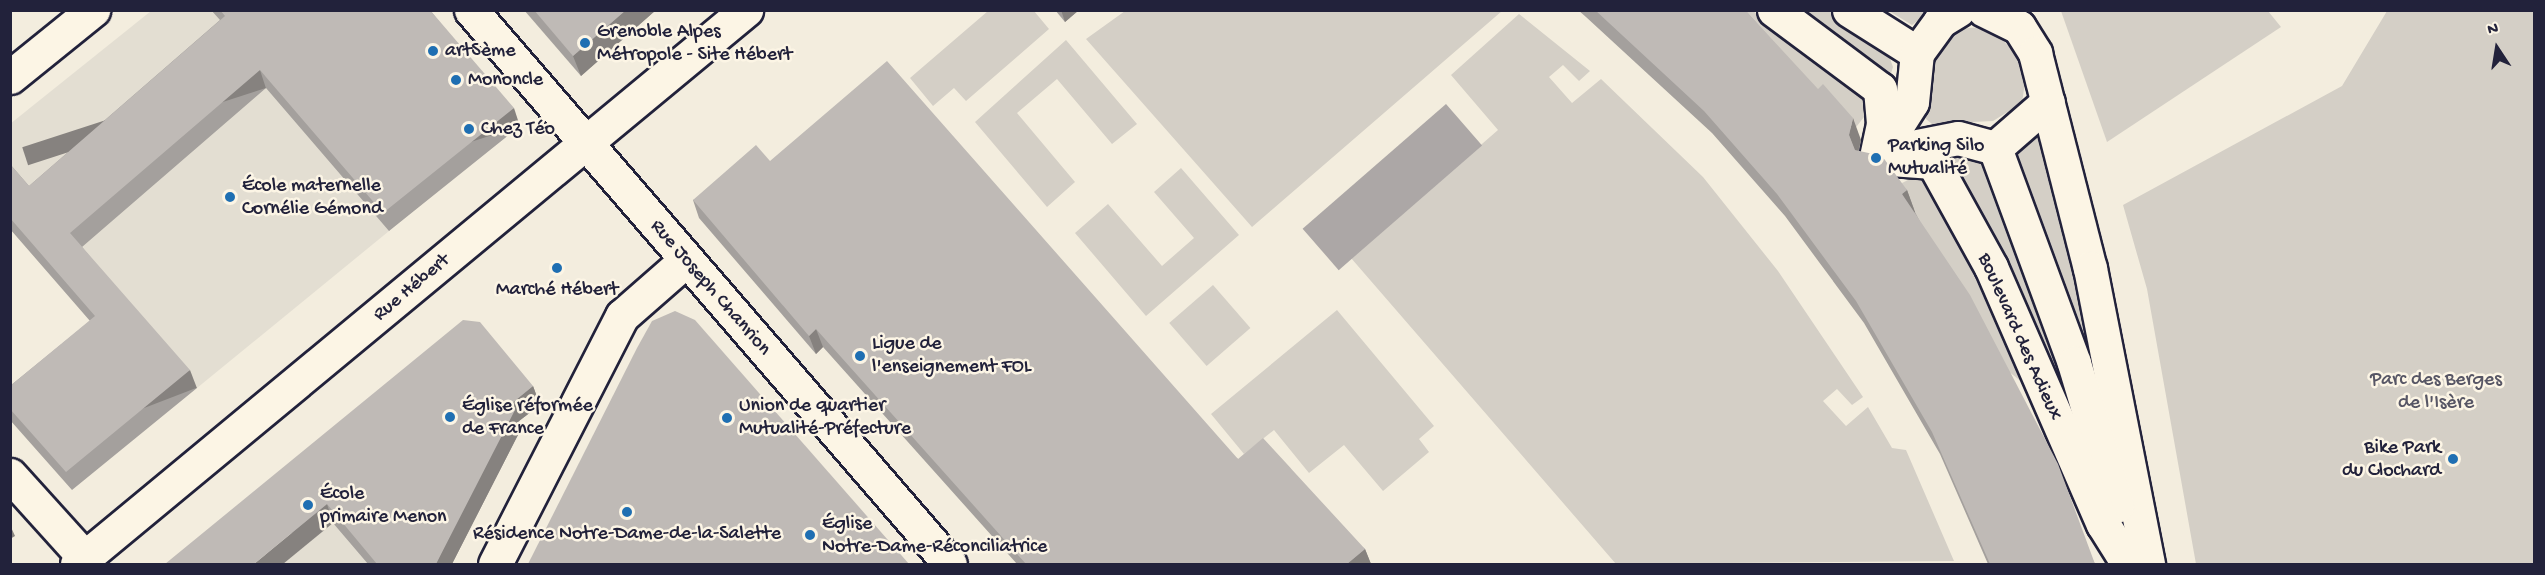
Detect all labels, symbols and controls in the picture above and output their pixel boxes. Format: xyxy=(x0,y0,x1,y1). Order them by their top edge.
north arrow xyxy=(2467,18,2527,78)
place label: Grenoble Alpes Métropole - Site Hébert xyxy=(597,20,792,67)
text: N xyxy=(2486,20,2500,40)
marker: Grenoble Alpes Métropole - Site Hébert xyxy=(578,36,592,50)
place label: artSème xyxy=(445,39,515,63)
marker: artSème xyxy=(426,44,440,58)
place label: Mononcle xyxy=(468,68,543,92)
marker: Mononcle xyxy=(449,73,463,87)
place label: Chez Téo xyxy=(481,117,555,141)
marker: Chez Téo xyxy=(462,122,476,136)
place label: Parking Silo Mutualité xyxy=(1888,134,1984,181)
marker: Parking Silo Mutualité xyxy=(1869,151,1883,165)
place label: École maternelle Cornélie Gémond xyxy=(242,174,383,221)
marker: École maternelle Cornélie Gémond xyxy=(223,190,237,204)
street label: Rue Joseph Chanrion xyxy=(644,215,776,361)
street label: Rue Hébert xyxy=(369,249,455,327)
street label: Boulevard des Adieux xyxy=(1971,250,2067,424)
marker: Marché Hébert xyxy=(550,261,564,275)
place label: Marché Hébert xyxy=(496,278,618,302)
place label: Ligue de l'enseignement FOL xyxy=(872,332,1031,379)
marker: Ligue de l'enseignement FOL xyxy=(853,349,867,363)
park label: Parc des Berges de l'Isère xyxy=(2370,369,2502,416)
place label: Église réformée de France xyxy=(462,394,593,441)
place label: Union de quartier Mutualité-Préfecture xyxy=(739,394,911,441)
marker: Église réformée de France xyxy=(443,410,457,424)
marker: Union de quartier Mutualité-Préfecture xyxy=(720,411,734,425)
place label: Bike Park du Clochard xyxy=(2342,436,2441,483)
marker: Bike Park du Clochard xyxy=(2446,452,2460,466)
place label: École primaire Menon xyxy=(320,482,447,529)
marker: École primaire Menon xyxy=(301,498,315,512)
marker: Résidence Notre-Dame-de-la-Salette xyxy=(620,505,634,519)
place label: Église Notre-Dame-Réconciliatrice xyxy=(822,512,1047,559)
place label: Résidence Notre-Dame-de-la-Salette xyxy=(473,522,781,546)
marker: Église Notre-Dame-Réconciliatrice xyxy=(803,528,817,542)

